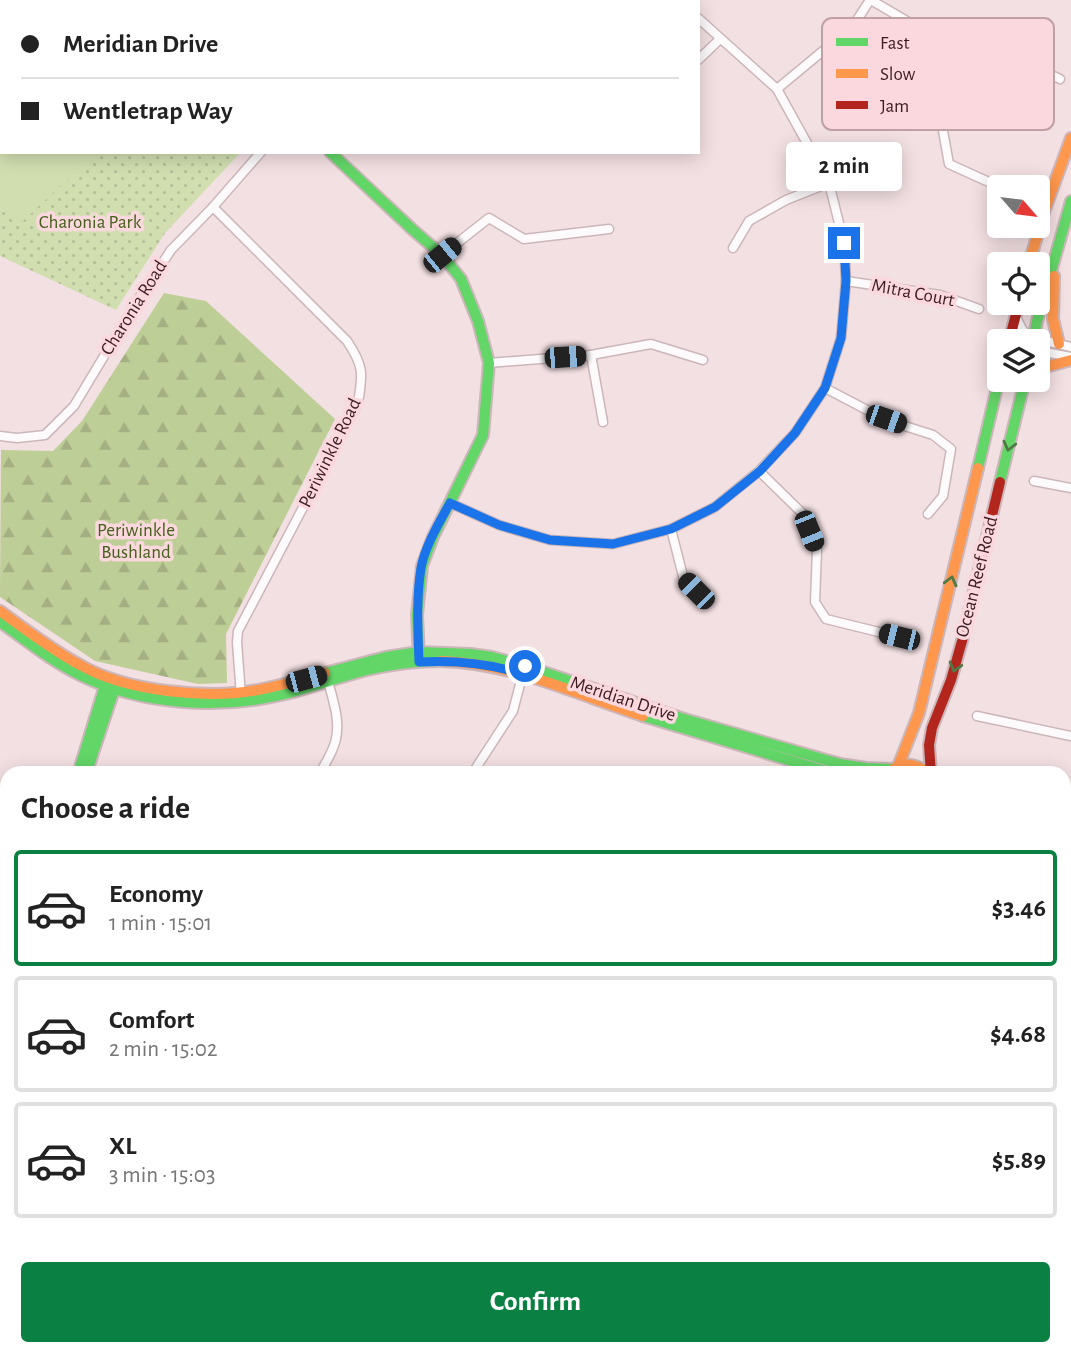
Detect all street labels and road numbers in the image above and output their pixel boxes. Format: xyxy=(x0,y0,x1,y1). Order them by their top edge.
street label: Charonia Road xyxy=(97,257,171,359)
street label: Mitra Court xyxy=(870,276,956,310)
street label: Periwinkle Road xyxy=(295,395,365,511)
street label: Ocean Reef Road xyxy=(953,515,1001,639)
street label: Meridian Drive xyxy=(568,673,678,725)

